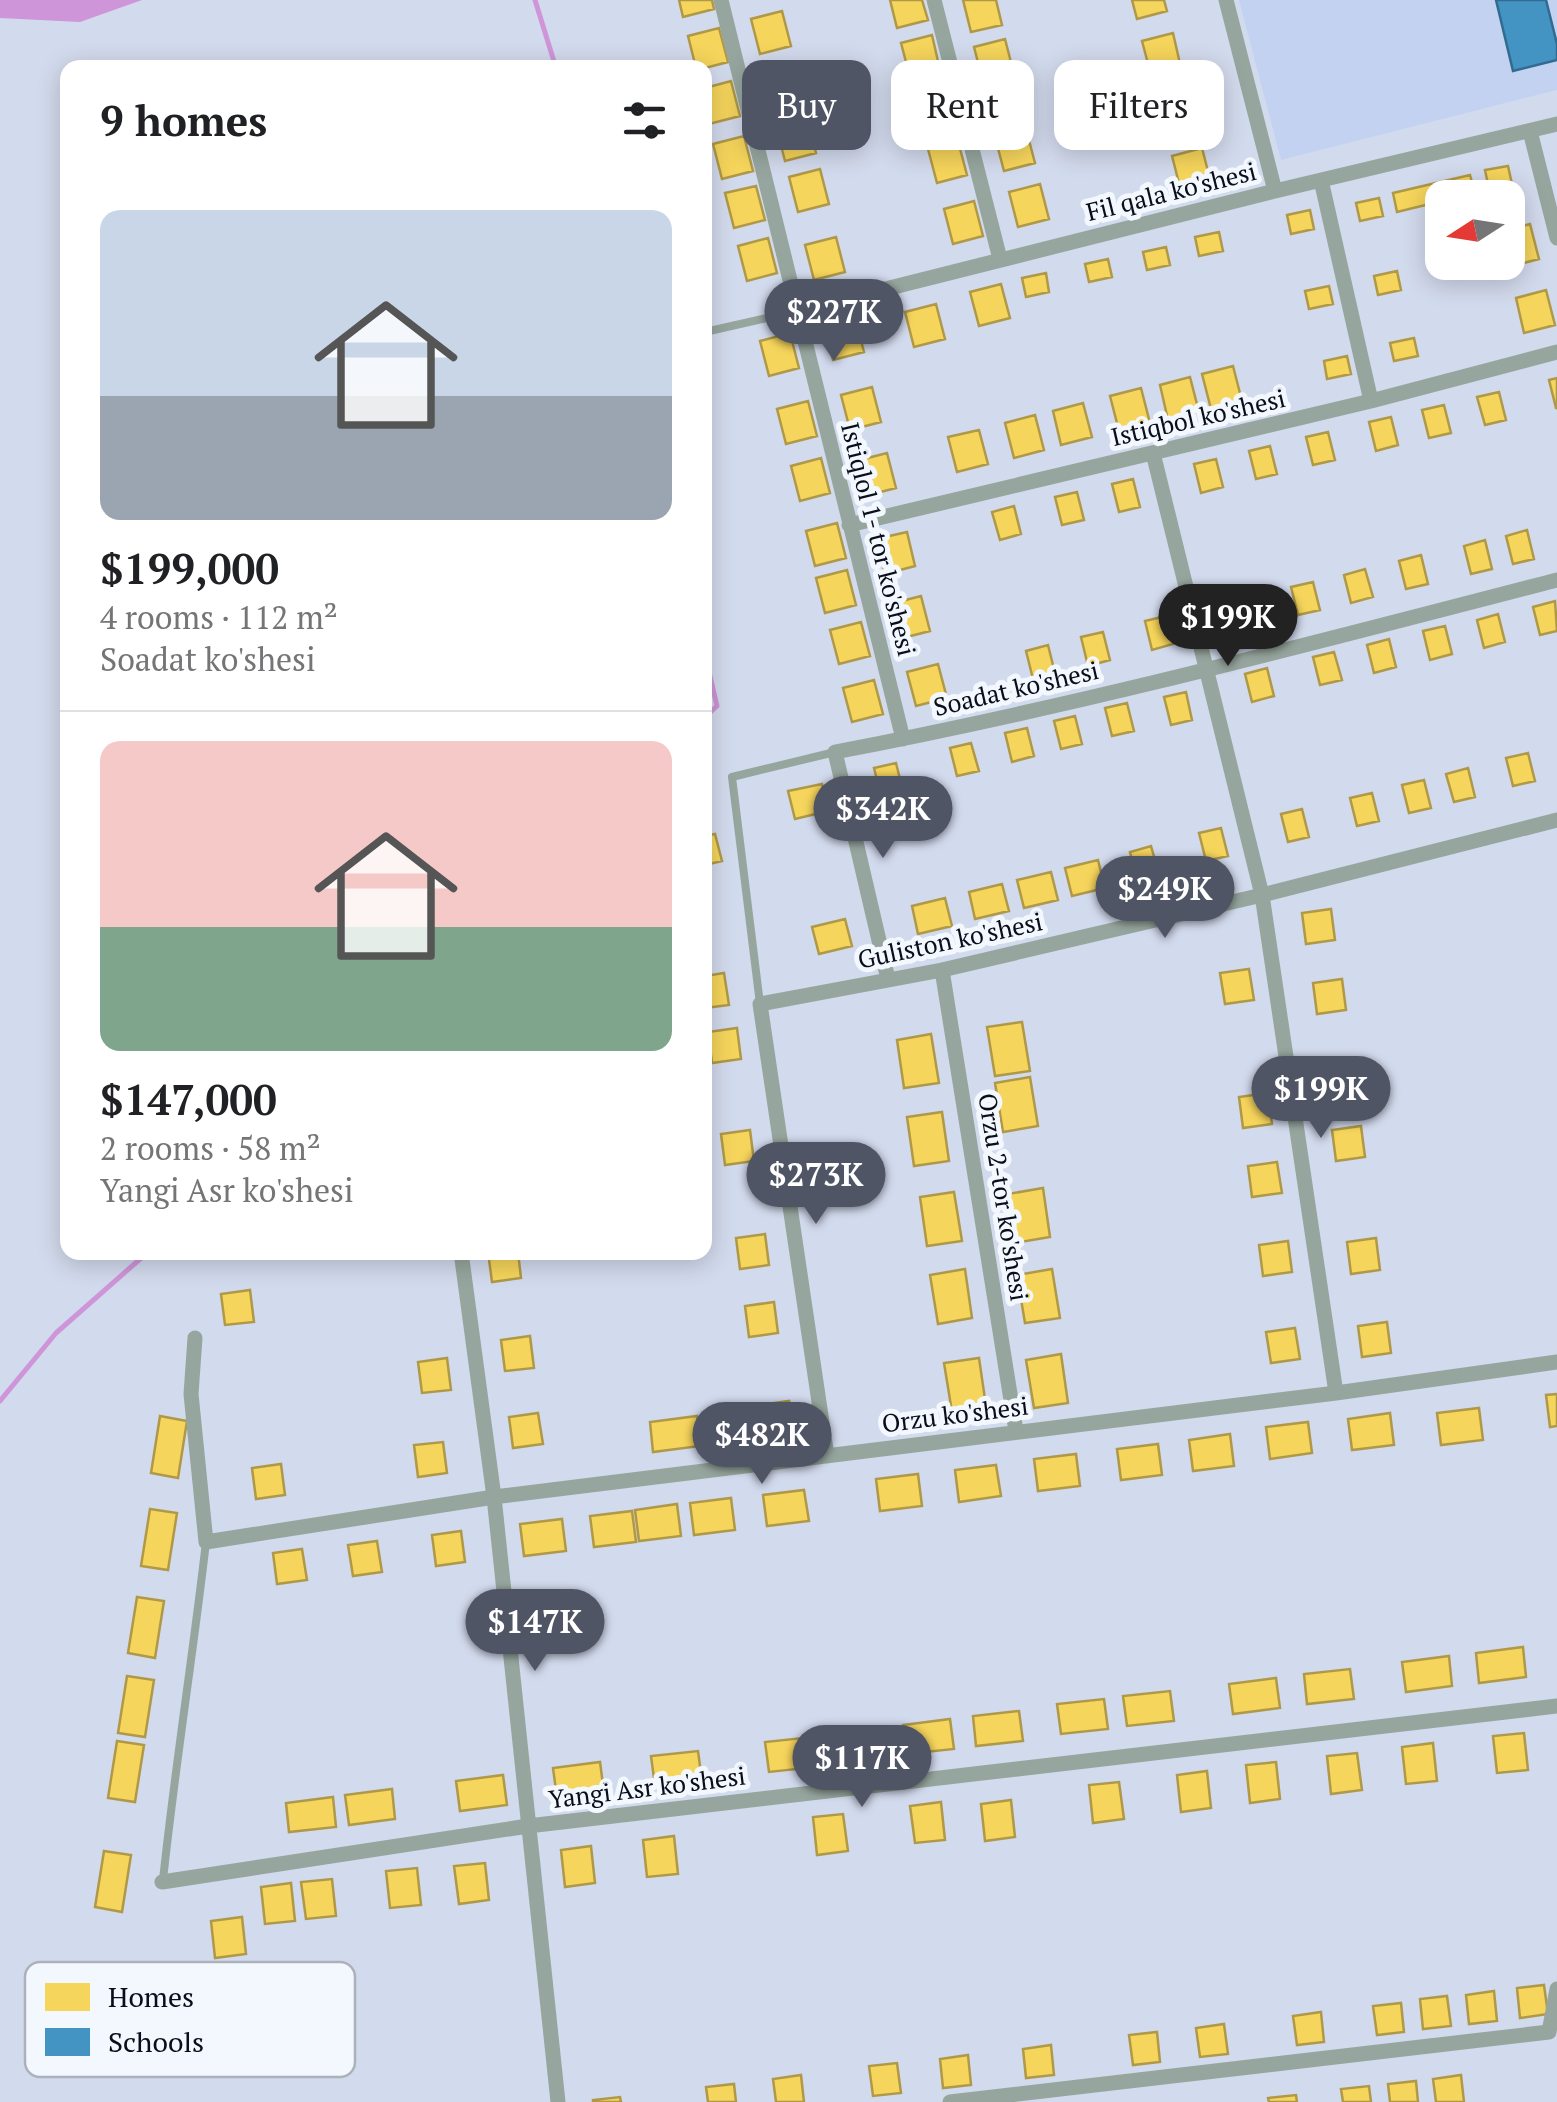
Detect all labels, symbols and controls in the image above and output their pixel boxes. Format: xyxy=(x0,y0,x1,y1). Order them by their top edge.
chip: Buy xyxy=(742,60,871,150)
chip: Rent xyxy=(891,60,1034,150)
chip: Filters xyxy=(1054,60,1224,150)
text: 9 homes xyxy=(100,92,267,148)
icon: filters xyxy=(617,93,672,148)
street label: Fil qala ko'shesi xyxy=(1083,154,1259,228)
north arrow xyxy=(1425,180,1525,280)
map controls xyxy=(1425,180,1525,280)
icon: home xyxy=(296,275,476,455)
pin: $227K xyxy=(764,279,904,364)
text: $227K xyxy=(786,290,882,332)
street label: Istiqbol ko'shesi xyxy=(1108,381,1288,453)
street label: Istiqlol 1- tor ko'shesi xyxy=(834,419,924,659)
text: $199,000 xyxy=(100,540,279,596)
pin: $199K xyxy=(1158,584,1298,669)
text: $199K xyxy=(1180,595,1276,637)
text: 4 rooms · 112 m² xyxy=(100,596,338,638)
text: Soadat ko'shesi xyxy=(100,638,316,680)
street label: Soadat ko'shesi xyxy=(930,653,1102,723)
pin: $342K xyxy=(813,776,953,861)
text: $342K xyxy=(835,787,931,829)
icon: home xyxy=(296,806,476,986)
pin: $249K xyxy=(1095,856,1235,941)
text: $249K xyxy=(1117,867,1213,909)
street label: Guliston ko'shesi xyxy=(855,904,1045,976)
pin: $199K xyxy=(1251,1056,1391,1141)
text: $199K xyxy=(1273,1067,1369,1109)
text: $147,000 xyxy=(100,1071,277,1127)
street label: Orzu 2-tor ko'shesi xyxy=(971,1091,1037,1303)
text: 2 rooms · 58 m² xyxy=(100,1127,321,1169)
pin: $273K xyxy=(746,1142,886,1227)
text: $273K xyxy=(768,1153,864,1195)
text: Yangi Asr ko'shesi xyxy=(100,1169,354,1211)
street label: Orzu ko'shesi xyxy=(880,1389,1030,1439)
pin: $482K xyxy=(692,1402,832,1487)
text: $482K xyxy=(714,1413,810,1455)
pin: $147K xyxy=(465,1589,605,1674)
text: $147K xyxy=(487,1600,583,1642)
pin: $117K xyxy=(792,1725,932,1810)
text: $117K xyxy=(814,1736,910,1778)
street label: Yangi Asr ko'shesi xyxy=(547,1759,747,1815)
legend xyxy=(25,1962,355,2077)
text: Homes xyxy=(108,1978,194,2015)
text: Schools xyxy=(108,2023,204,2060)

